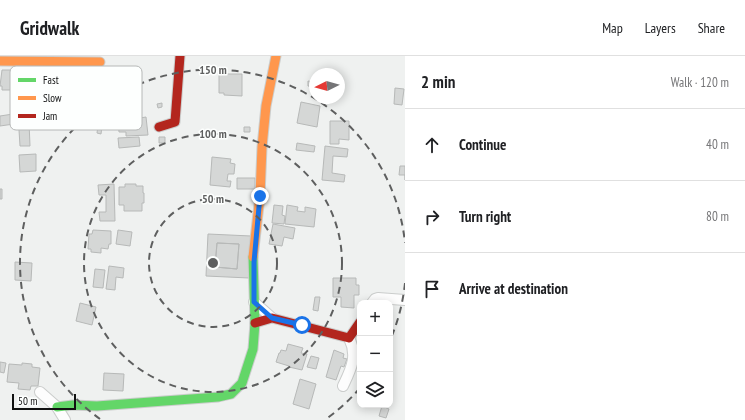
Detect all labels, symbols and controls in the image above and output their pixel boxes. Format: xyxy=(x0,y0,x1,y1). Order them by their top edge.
text: Gridwalk xyxy=(20,16,79,40)
text: Map xyxy=(602,19,623,37)
text: Layers xyxy=(645,19,676,37)
text: Share xyxy=(698,19,725,37)
text: 150 m xyxy=(199,62,227,77)
legend xyxy=(10,66,142,130)
north arrow xyxy=(309,68,345,104)
text: 2 min xyxy=(421,71,455,93)
text: Fast xyxy=(43,73,59,87)
text: Walk · 120 m xyxy=(671,74,729,91)
text: Slow xyxy=(43,91,62,105)
text: Jam xyxy=(42,109,57,123)
text: 100 m xyxy=(199,126,227,141)
icon: ahead xyxy=(421,134,443,156)
text: Continue xyxy=(459,135,506,154)
text: 40 m xyxy=(706,136,729,153)
route end xyxy=(251,187,269,205)
text: 50 m xyxy=(202,191,224,206)
icon: right xyxy=(421,206,443,228)
text: Turn right xyxy=(459,207,511,226)
text: 80 m xyxy=(706,208,729,225)
centre of rings xyxy=(206,256,220,270)
icon: arrive xyxy=(421,278,443,300)
text: Arrive at destination xyxy=(459,279,568,298)
map controls xyxy=(357,300,393,408)
button: + xyxy=(357,300,393,336)
route start xyxy=(293,316,311,334)
button: − xyxy=(357,336,393,372)
button: layers xyxy=(357,372,393,408)
scale bar xyxy=(12,392,76,411)
text: 50 m xyxy=(18,394,37,408)

